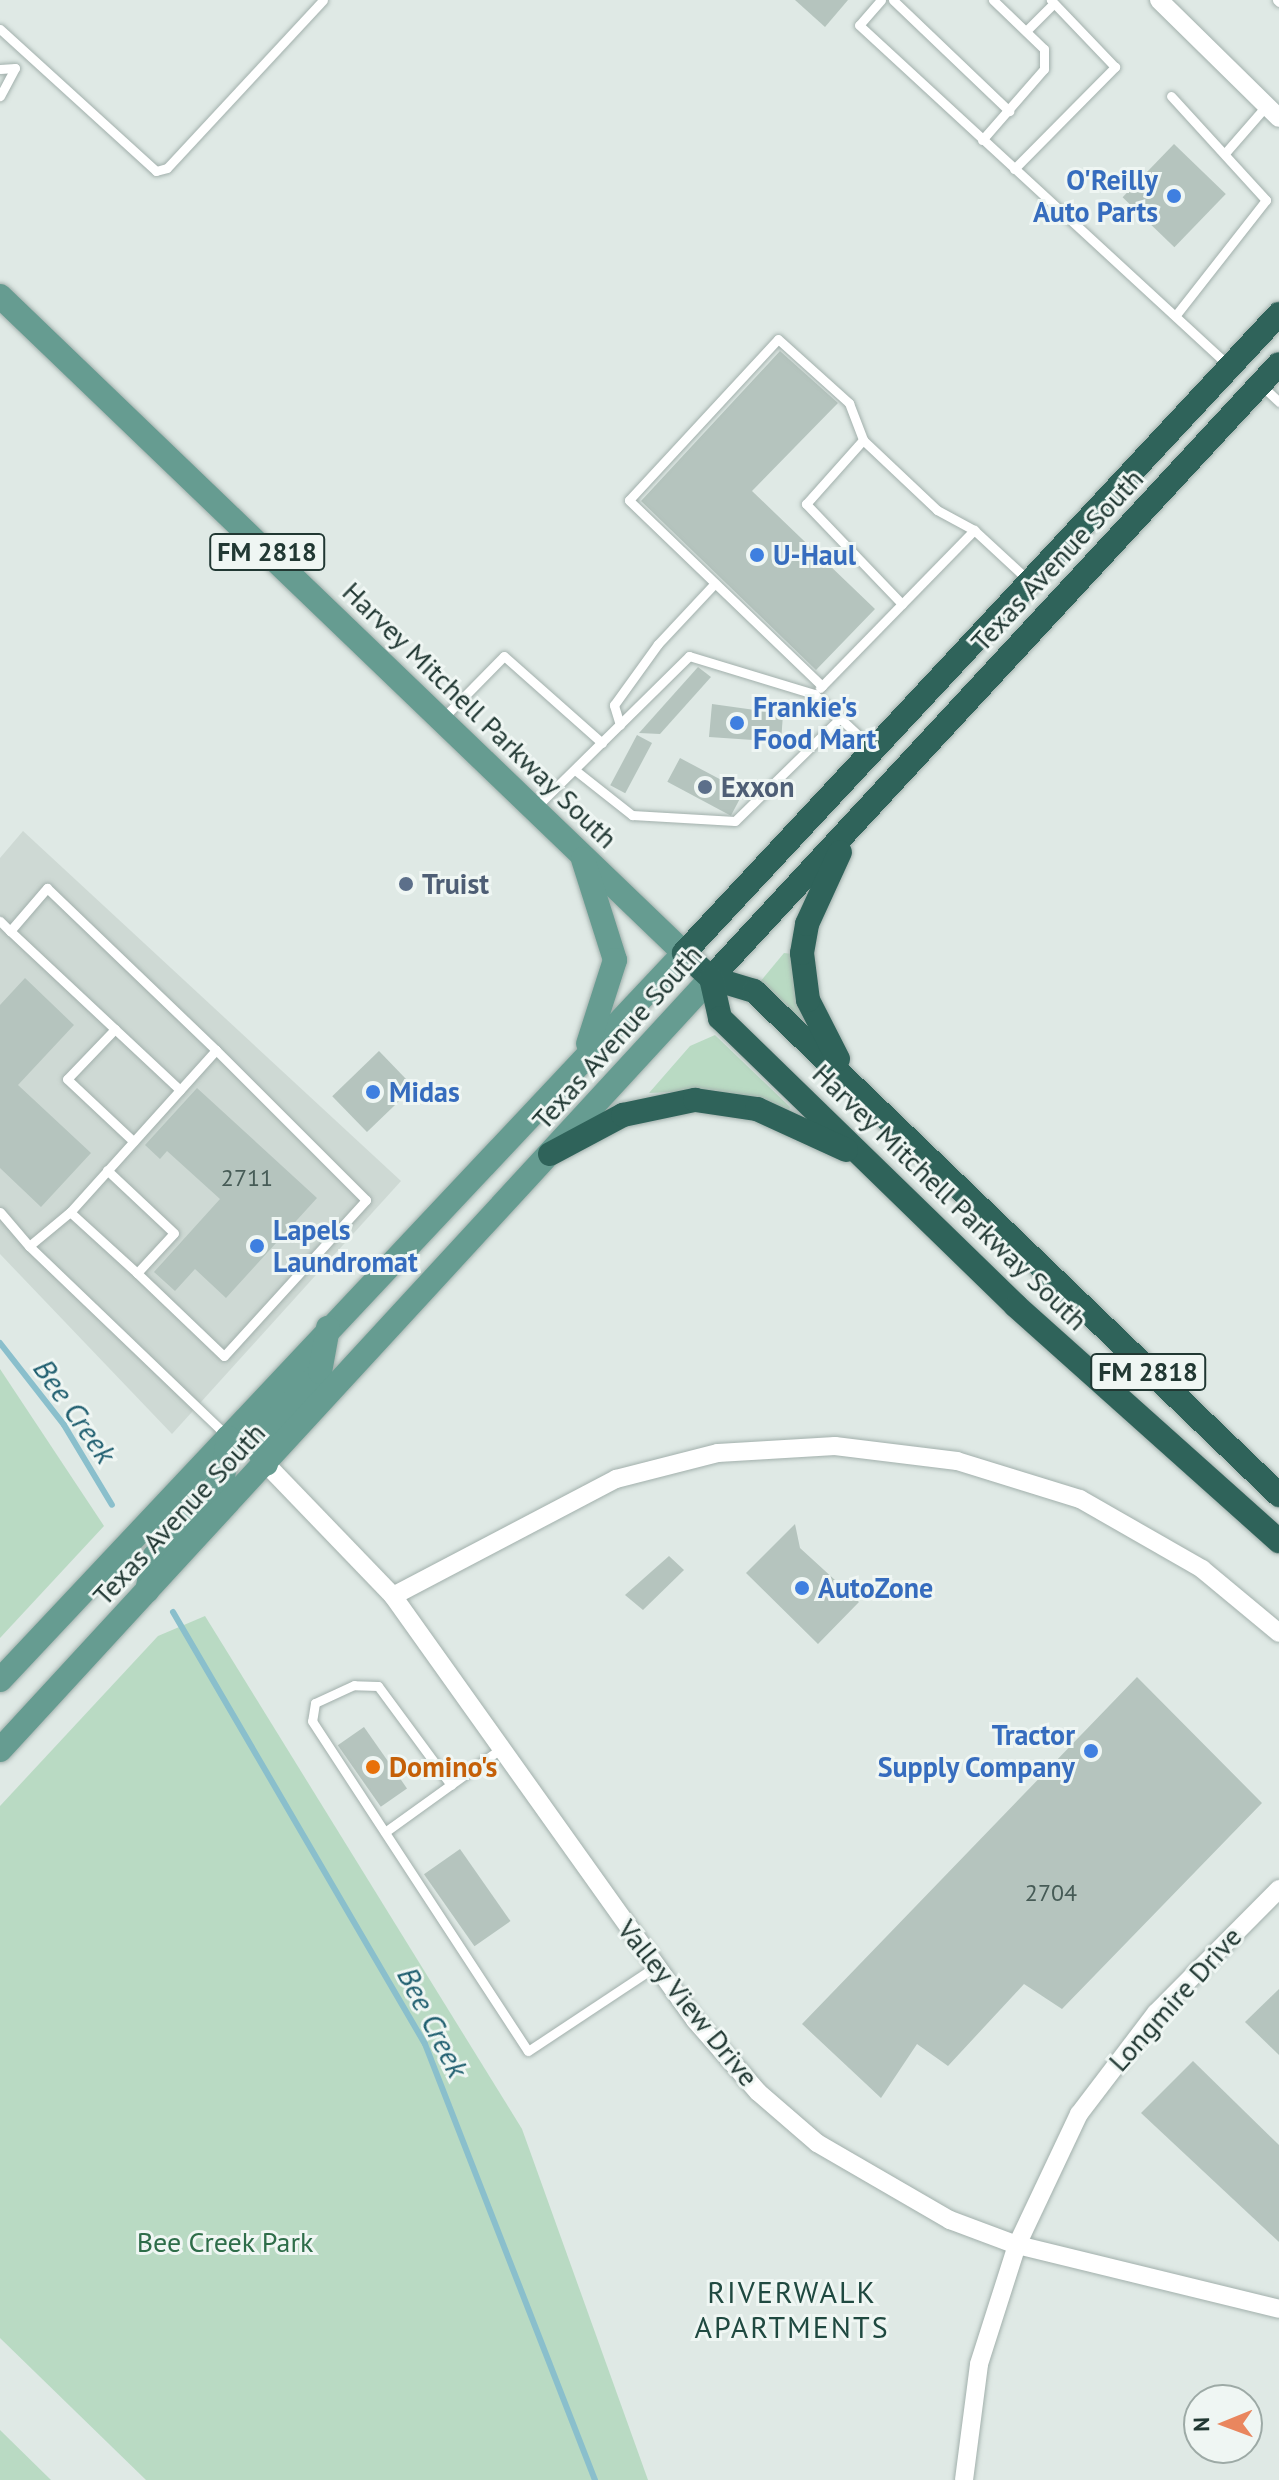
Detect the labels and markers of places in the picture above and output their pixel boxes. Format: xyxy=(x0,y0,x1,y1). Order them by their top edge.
place label: O'Reilly Auto Parts xyxy=(1033,163,1158,229)
marker: O'Reilly Auto Parts xyxy=(1165,187,1183,205)
place label: U-Haul xyxy=(773,538,856,572)
marker: U-Haul xyxy=(748,546,766,564)
place label: Frankie's Food Mart xyxy=(753,690,876,756)
marker: Frankie's Food Mart xyxy=(728,714,746,732)
place label: Exxon xyxy=(721,770,794,804)
marker: Exxon xyxy=(696,778,714,796)
place label: Truist xyxy=(422,867,489,901)
marker: Truist xyxy=(397,875,415,893)
place label: Midas xyxy=(389,1075,460,1109)
marker: Midas xyxy=(364,1083,382,1101)
place label: Lapels Laundromat xyxy=(273,1213,418,1279)
marker: Lapels Laundromat xyxy=(248,1237,266,1255)
place label: AutoZone xyxy=(818,1571,933,1605)
marker: AutoZone xyxy=(793,1579,811,1597)
place label: Tractor Supply Company xyxy=(876,1718,1075,1784)
marker: Tractor Supply Company xyxy=(1082,1742,1100,1760)
place label: Domino's xyxy=(389,1750,497,1784)
marker: Domino's xyxy=(364,1758,382,1776)

